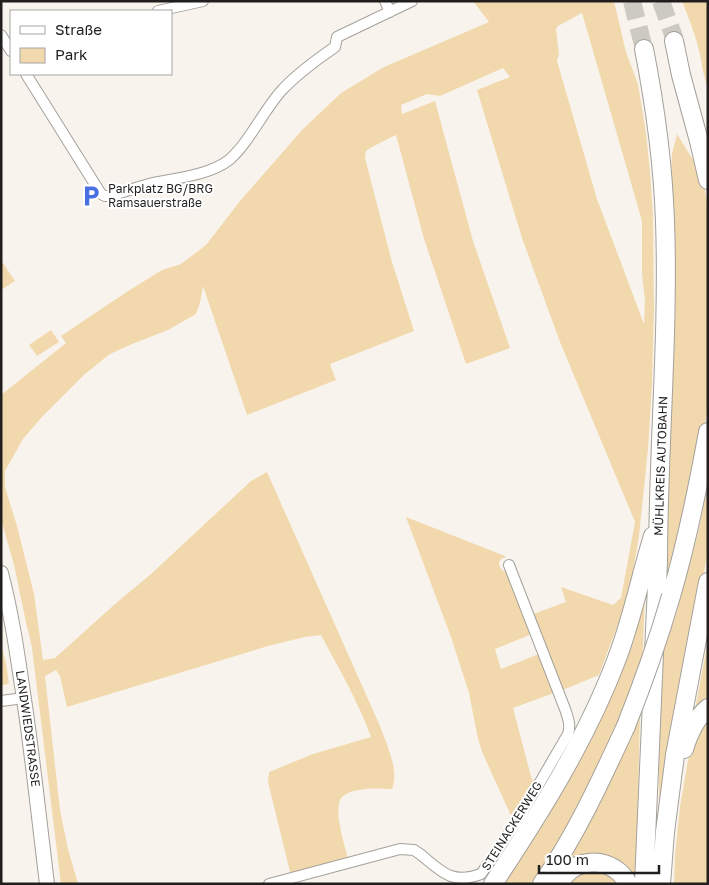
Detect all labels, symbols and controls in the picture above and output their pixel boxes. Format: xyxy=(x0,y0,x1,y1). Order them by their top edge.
legend xyxy=(10,10,172,75)
text: Straße xyxy=(55,20,102,38)
text: Park xyxy=(55,45,88,63)
place label: Parkplatz BG/BRG Ramsauerstraße xyxy=(108,181,213,210)
parking icon: Parkplatz BG/BRG Ramsauerstraße xyxy=(78,183,104,209)
street label: MÜHLKREIS AUTOBAHN xyxy=(651,396,670,536)
street label: LANDWIEDSTRASSE xyxy=(13,669,43,788)
street label: STEINACKERWEG xyxy=(478,778,545,873)
scale bar xyxy=(539,842,659,874)
text: 100 m xyxy=(546,850,589,868)

